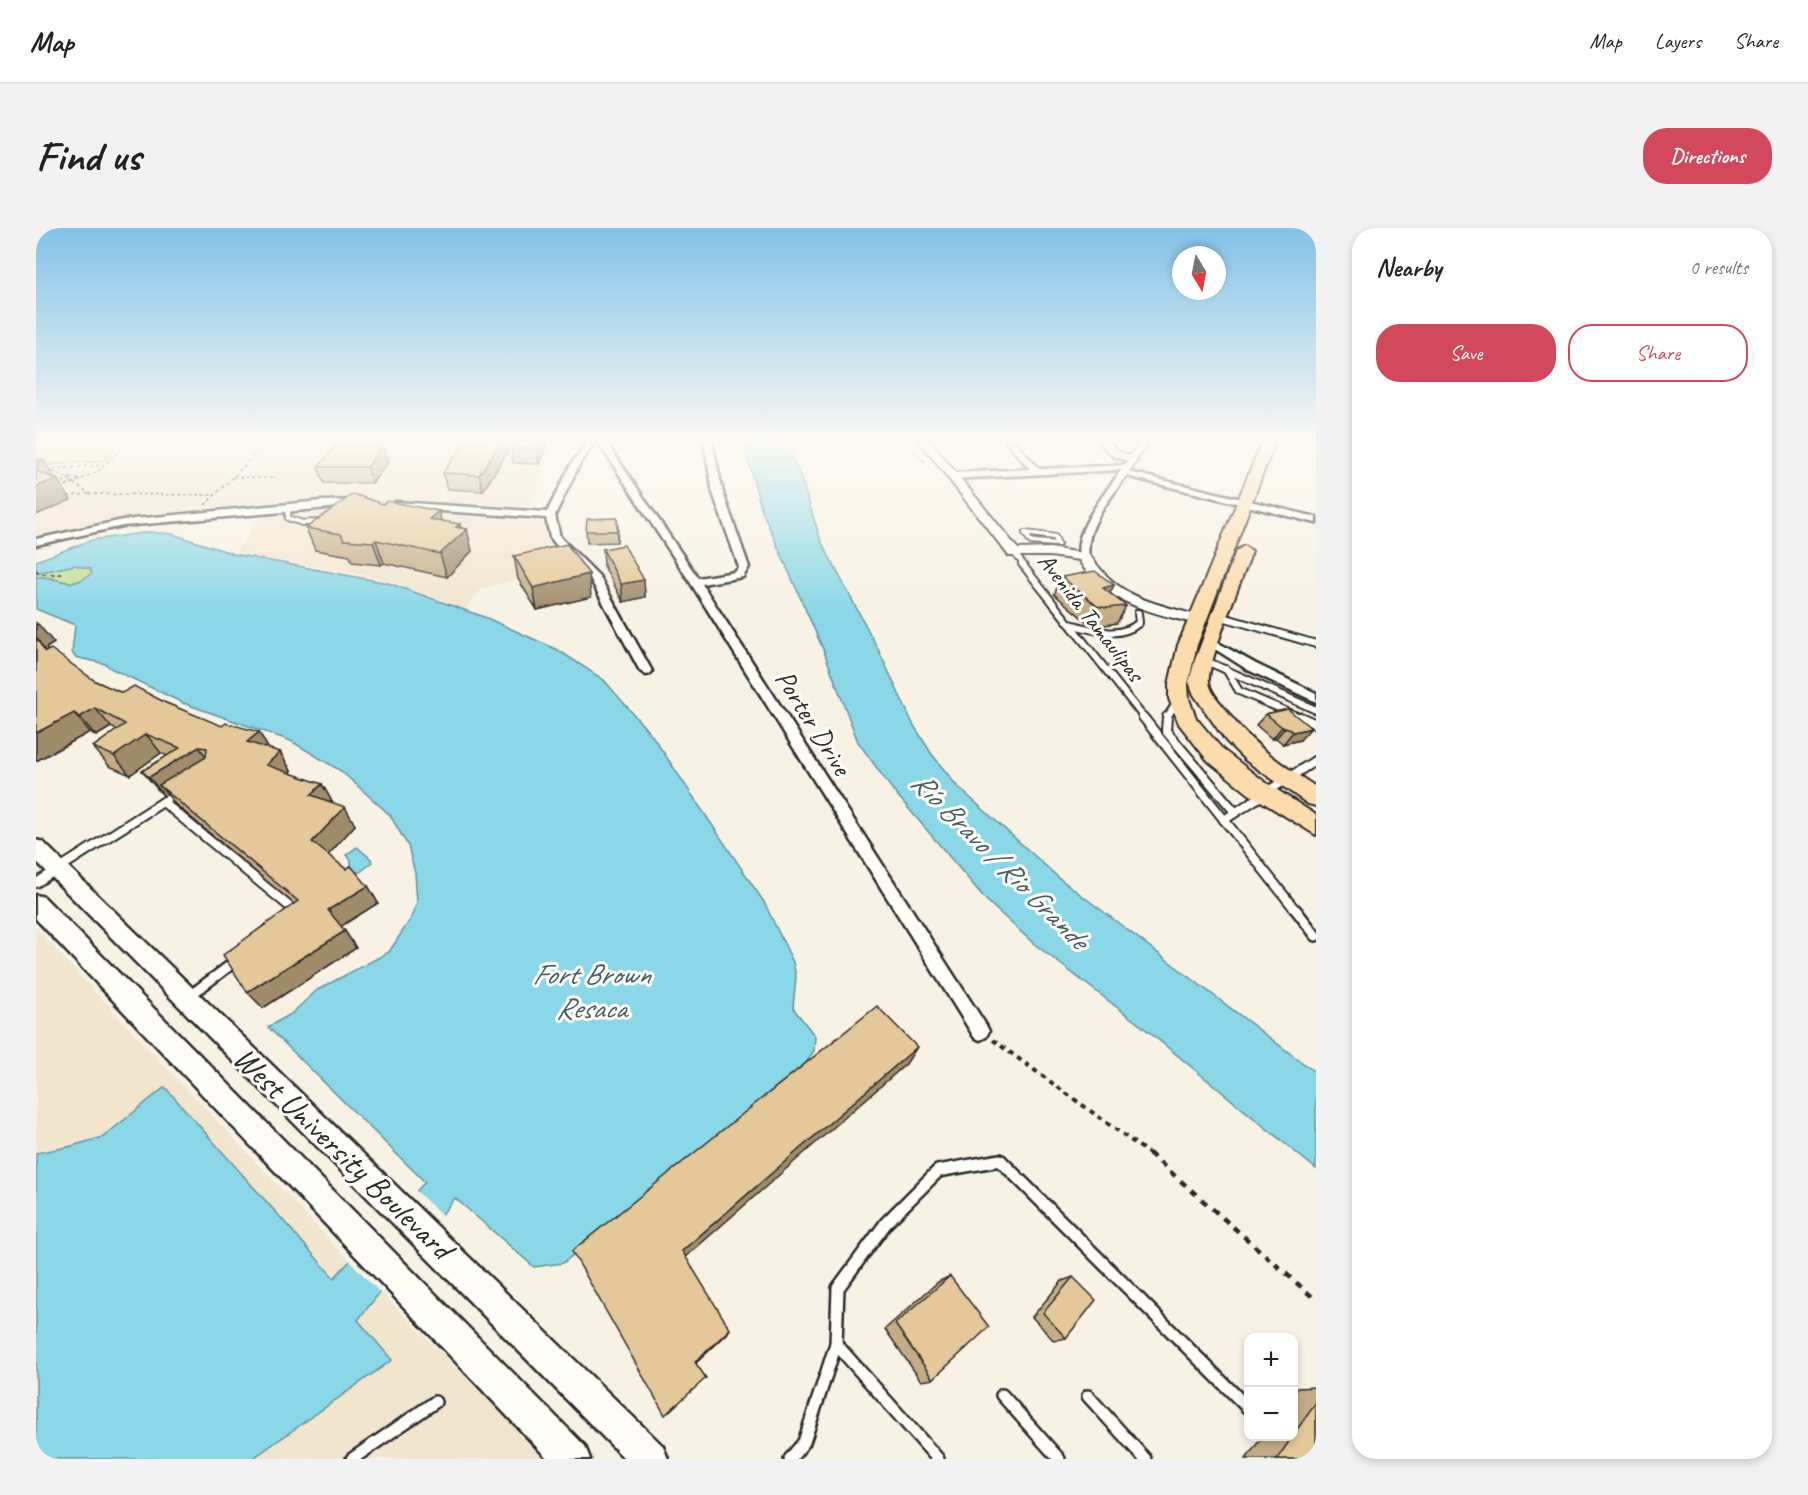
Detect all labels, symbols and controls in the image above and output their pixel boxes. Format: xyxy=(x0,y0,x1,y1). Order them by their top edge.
text: Map xyxy=(30,24,73,59)
text: Map xyxy=(1589,28,1622,54)
text: Layers xyxy=(1655,28,1701,54)
text: Share xyxy=(1734,28,1778,54)
button: Directions xyxy=(1643,128,1772,184)
text: Find us xyxy=(36,130,141,183)
north arrow xyxy=(1172,246,1226,300)
text: Nearby xyxy=(1376,251,1441,284)
text: 0 results xyxy=(1689,255,1748,280)
button: Save xyxy=(1376,324,1556,382)
button: Share xyxy=(1568,324,1748,382)
street label: Avenida Tamaulipas xyxy=(1032,547,1152,689)
street label: Porter Drive xyxy=(768,663,861,783)
water label: Río Bravo / Rio Grande xyxy=(903,763,1100,960)
water label: Fort Brown Resaca xyxy=(532,955,652,1027)
street label: West University Boulevard xyxy=(225,1037,466,1272)
map controls xyxy=(1244,1333,1298,1441)
button: + xyxy=(1244,1333,1298,1387)
button: − xyxy=(1244,1387,1298,1441)

